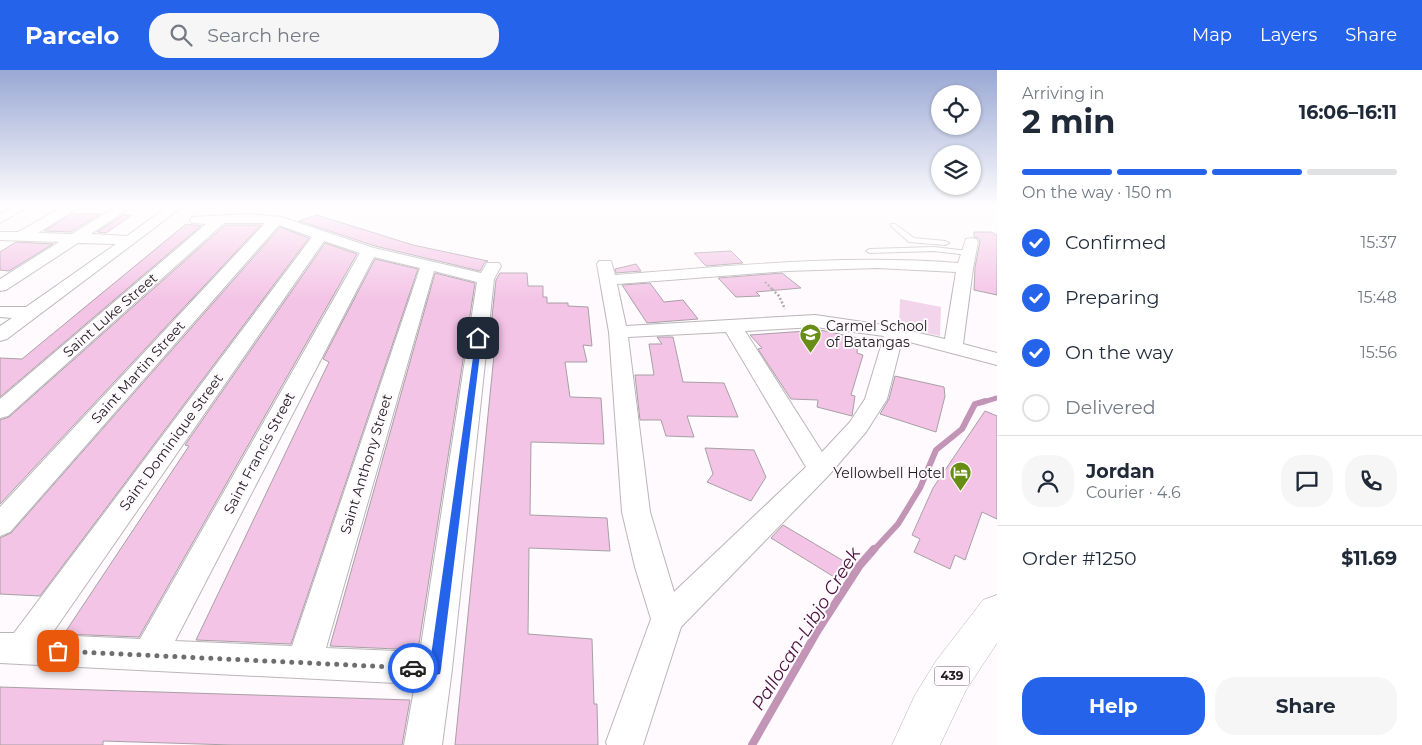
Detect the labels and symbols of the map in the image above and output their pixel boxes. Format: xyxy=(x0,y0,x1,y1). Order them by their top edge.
street label: Saint Luke Street xyxy=(59,269,161,361)
street label: Saint Martin Street xyxy=(87,317,189,427)
pin xyxy=(457,317,499,359)
place label: Carmel School of Batangas xyxy=(826,317,928,351)
school or university icon: Carmel School of Batangas xyxy=(798,322,822,353)
street label: Saint Dominique Street xyxy=(115,370,227,514)
street label: Saint Francis Street xyxy=(219,389,299,517)
street label: Saint Anthony Street xyxy=(336,391,396,536)
hotel icon: Yellowbell Hotel xyxy=(949,461,973,492)
place label: Yellowbell Hotel xyxy=(833,464,945,482)
water label: Pallocan-Libjo Creek xyxy=(747,542,866,715)
pin xyxy=(37,630,79,672)
courier xyxy=(388,643,438,693)
road number: 439 xyxy=(934,666,970,686)

